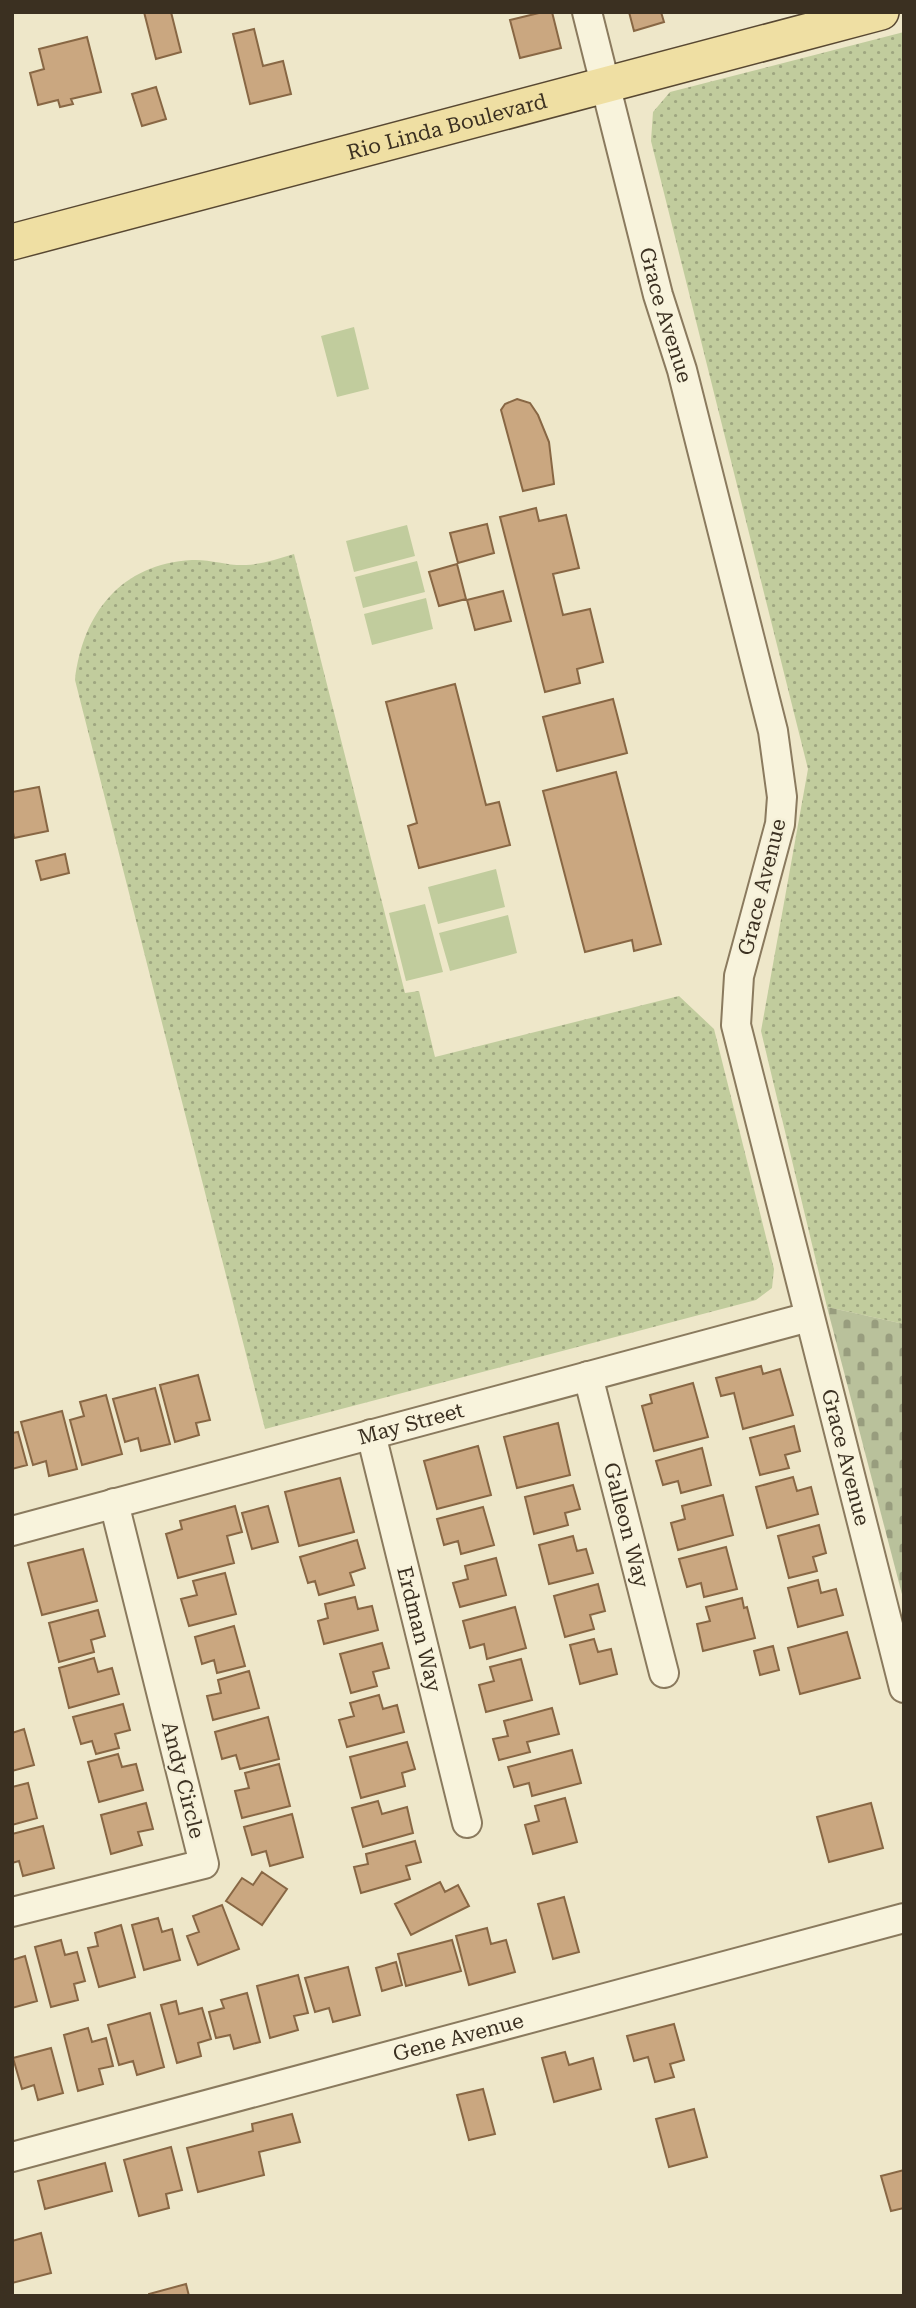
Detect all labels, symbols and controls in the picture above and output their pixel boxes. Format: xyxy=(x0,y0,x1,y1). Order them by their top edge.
street label: Rio Linda Boulevard xyxy=(344,89,550,165)
street label: Grace Avenue xyxy=(634,245,697,385)
street label: Grace Avenue xyxy=(733,816,791,958)
street label: Grace Avenue xyxy=(817,1387,874,1528)
street label: May Street xyxy=(355,1398,467,1450)
street label: Galleon Way xyxy=(599,1460,654,1591)
street label: Erdman Way xyxy=(392,1564,446,1695)
street label: Andy Circle xyxy=(157,1719,209,1841)
street label: Gene Avenue xyxy=(390,2008,526,2066)

